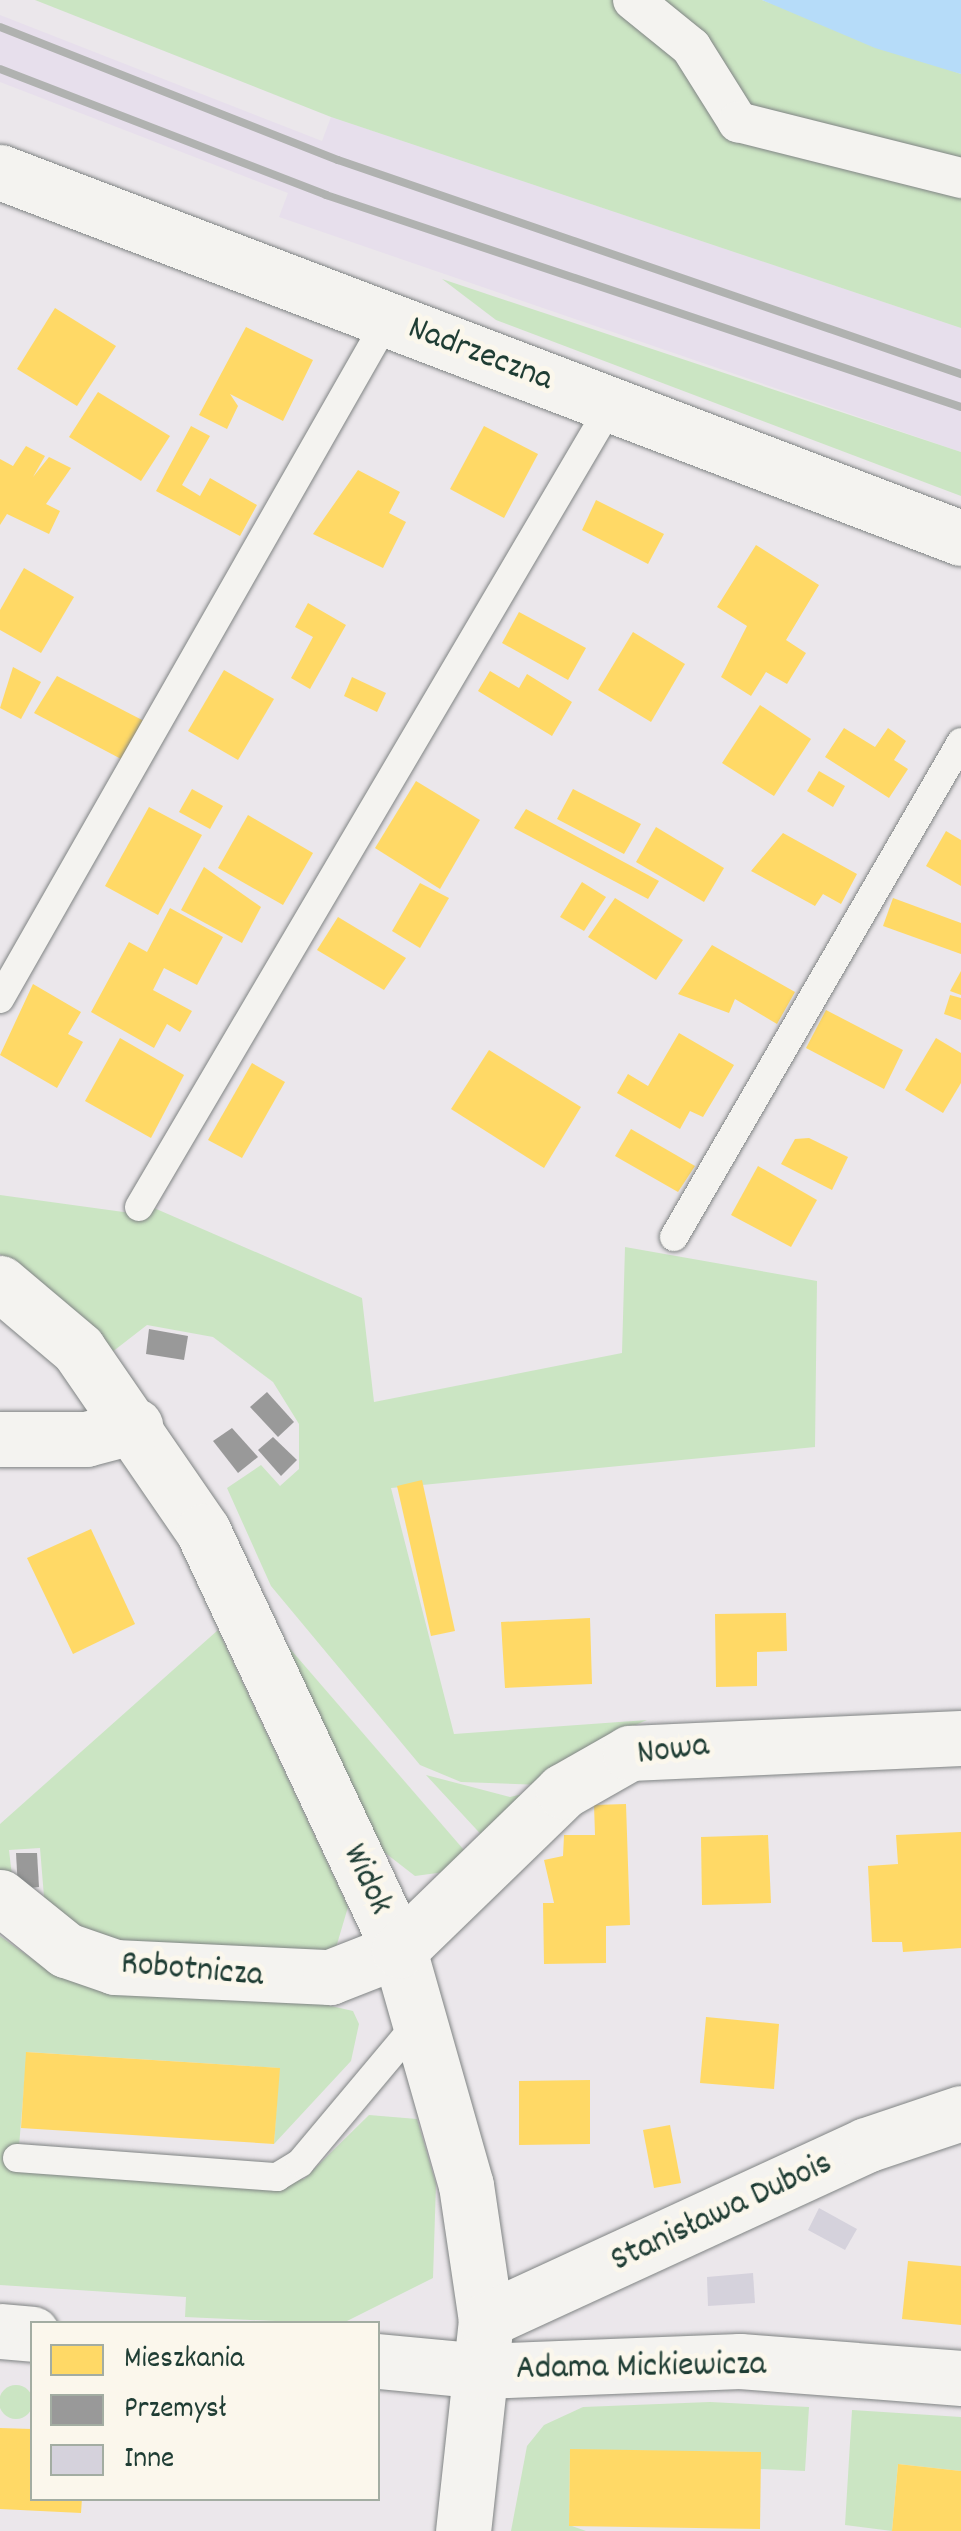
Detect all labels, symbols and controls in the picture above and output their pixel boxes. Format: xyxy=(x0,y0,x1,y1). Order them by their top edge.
street label: Nadrzeczna xyxy=(402,308,558,402)
street label: Nowa xyxy=(635,1726,711,1776)
street label: Widok xyxy=(332,1838,400,1922)
street label: Robotnicza xyxy=(119,1944,265,1998)
street label: Stanisława Dubois xyxy=(605,2143,839,2283)
legend xyxy=(30,2321,380,2501)
text: Mieszkania xyxy=(124,2339,244,2382)
street label: Adama Mickiewicza xyxy=(516,2345,766,2391)
text: Przemysł xyxy=(124,2389,226,2432)
text: Inne xyxy=(124,2439,174,2482)

